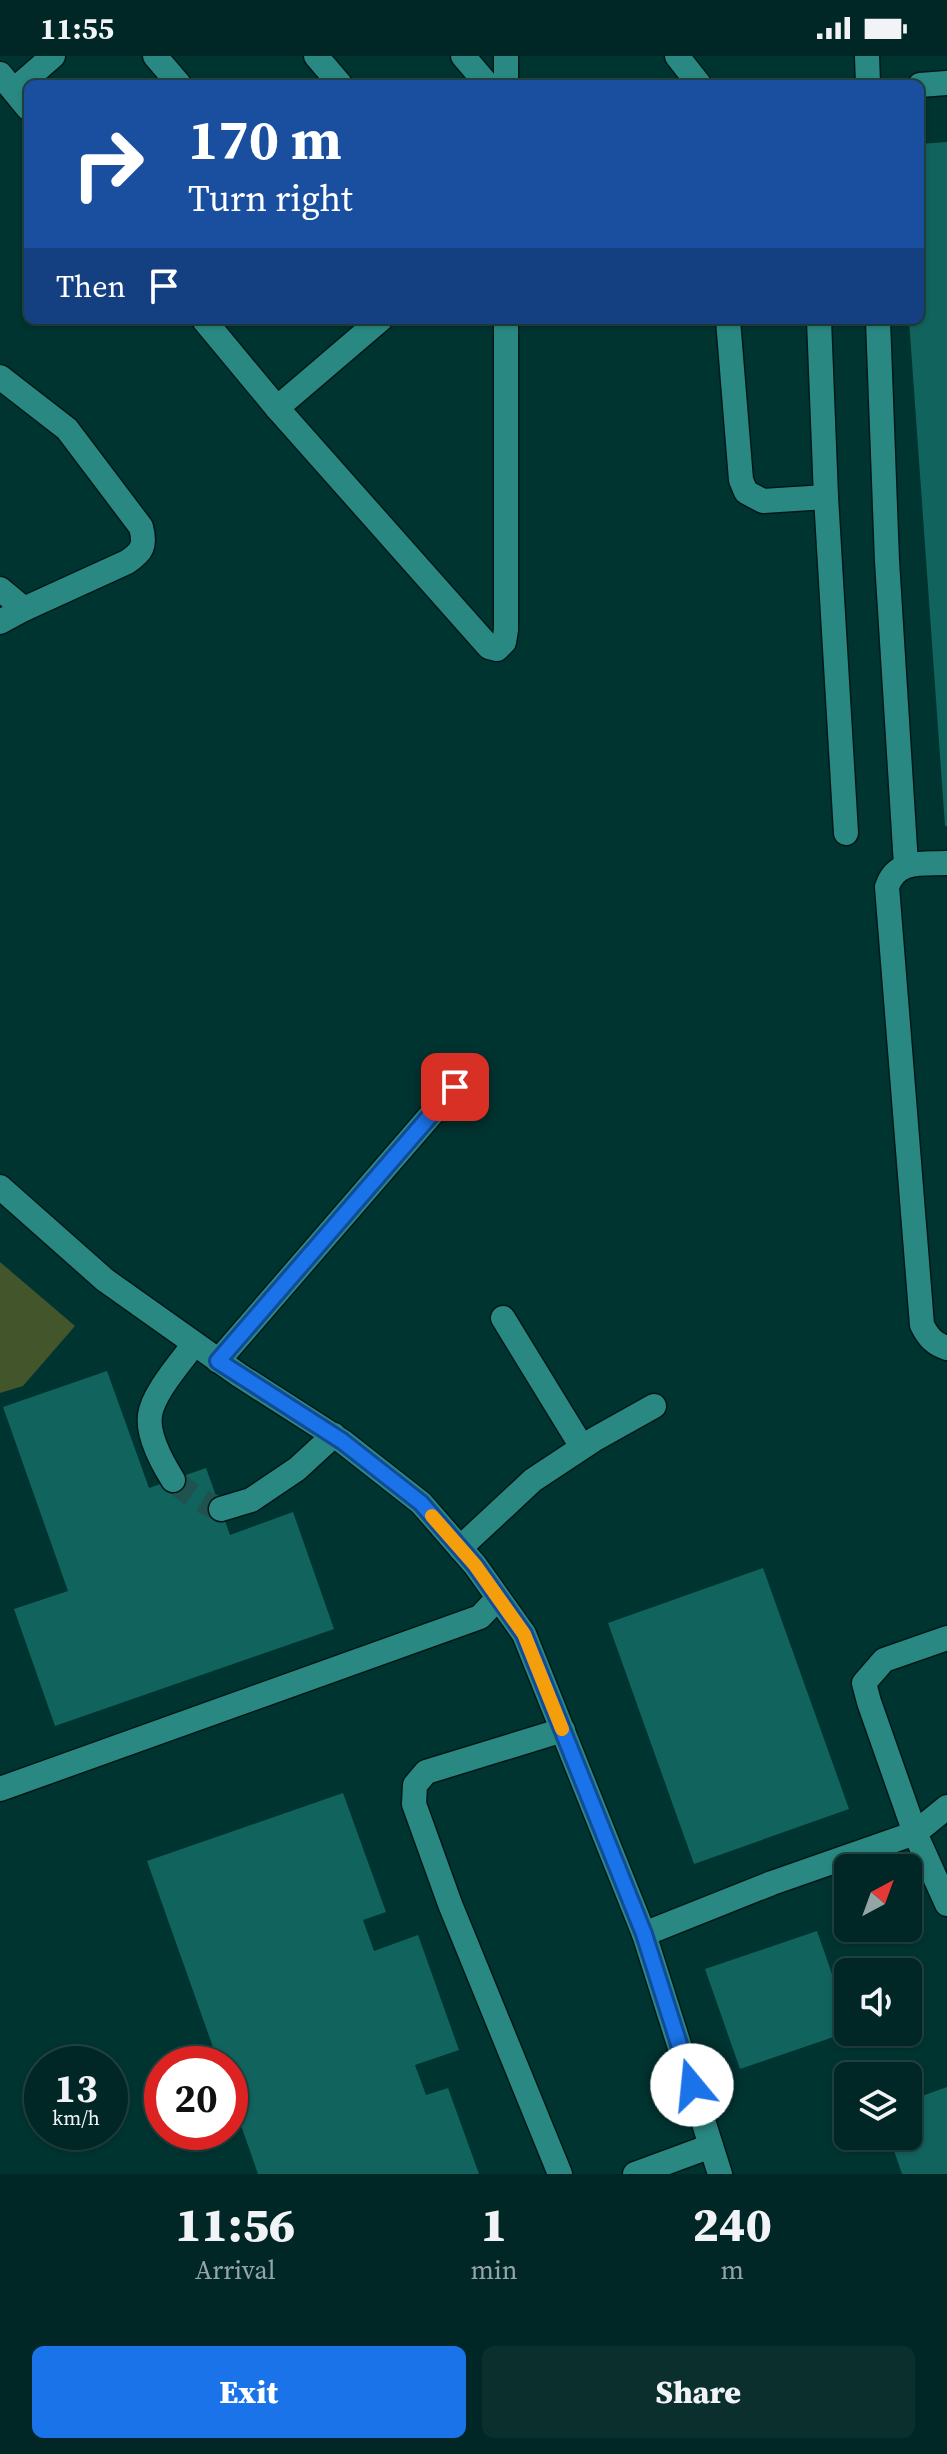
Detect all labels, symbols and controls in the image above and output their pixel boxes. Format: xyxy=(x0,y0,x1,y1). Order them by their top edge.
text: 11:55 xyxy=(40,8,114,49)
text: 170 m xyxy=(188,101,342,178)
icon: right xyxy=(56,112,160,216)
text: Turn right xyxy=(188,174,353,223)
icon: arrive xyxy=(142,264,186,308)
text: Then xyxy=(56,266,126,307)
pin xyxy=(421,1053,489,1121)
icon: arrive xyxy=(433,1065,477,1109)
north arrow xyxy=(834,1854,922,1942)
map controls xyxy=(834,1854,922,2150)
button: sound xyxy=(834,1958,922,2046)
position arrow xyxy=(650,2043,734,2127)
speed limit sign: 20 xyxy=(144,2046,248,2150)
text: 13 xyxy=(54,2061,98,2115)
button: layers xyxy=(834,2062,922,2150)
text: km/h xyxy=(52,2104,100,2132)
text: 11:56 xyxy=(175,2191,295,2257)
text: 1 xyxy=(481,2191,507,2257)
text: 240 xyxy=(693,2191,772,2257)
text: Arrival xyxy=(195,2252,275,2288)
text: min xyxy=(470,2252,517,2288)
text: m xyxy=(720,2252,744,2288)
button: Exit xyxy=(32,2346,466,2438)
button: Share xyxy=(482,2346,915,2438)

